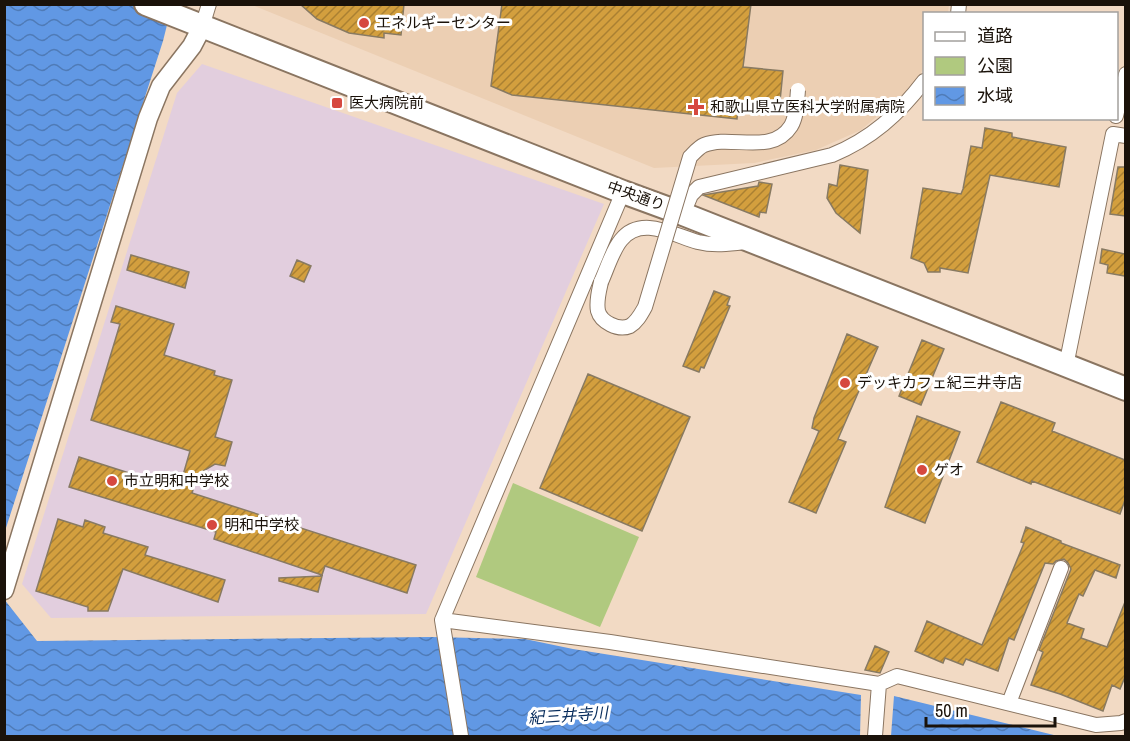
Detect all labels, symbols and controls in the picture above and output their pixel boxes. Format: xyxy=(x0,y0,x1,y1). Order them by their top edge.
place label: エネルギーセンター xyxy=(376,12,511,33)
legend xyxy=(923,12,1118,120)
marker: エネルギーセンター xyxy=(357,16,371,30)
text: 道路 xyxy=(977,23,1013,48)
text: 公園 xyxy=(977,53,1013,78)
text: 水域 xyxy=(977,83,1013,108)
place label: 医大病院前 xyxy=(349,92,424,113)
marker: 医大病院前 xyxy=(330,96,344,110)
place label: 和歌山県立医科大学附属病院 xyxy=(710,96,905,117)
marker: 和歌山県立医科大学附属病院 xyxy=(687,98,705,116)
street label: 中央通り xyxy=(604,175,668,216)
place label: デッキカフェ紀三井寺店 xyxy=(857,372,1022,393)
marker: デッキカフェ紀三井寺店 xyxy=(838,376,852,390)
place label: ゲオ xyxy=(934,459,964,480)
marker: ゲオ xyxy=(915,463,929,477)
place label: 市立明和中学校 xyxy=(124,470,229,491)
marker: 市立明和中学校 xyxy=(105,474,119,488)
place label: 明和中学校 xyxy=(224,514,299,535)
marker: 明和中学校 xyxy=(205,518,219,532)
scale bar xyxy=(926,690,1055,728)
text: 50 m xyxy=(935,698,968,723)
water label: 紀三井寺川 xyxy=(527,701,611,729)

